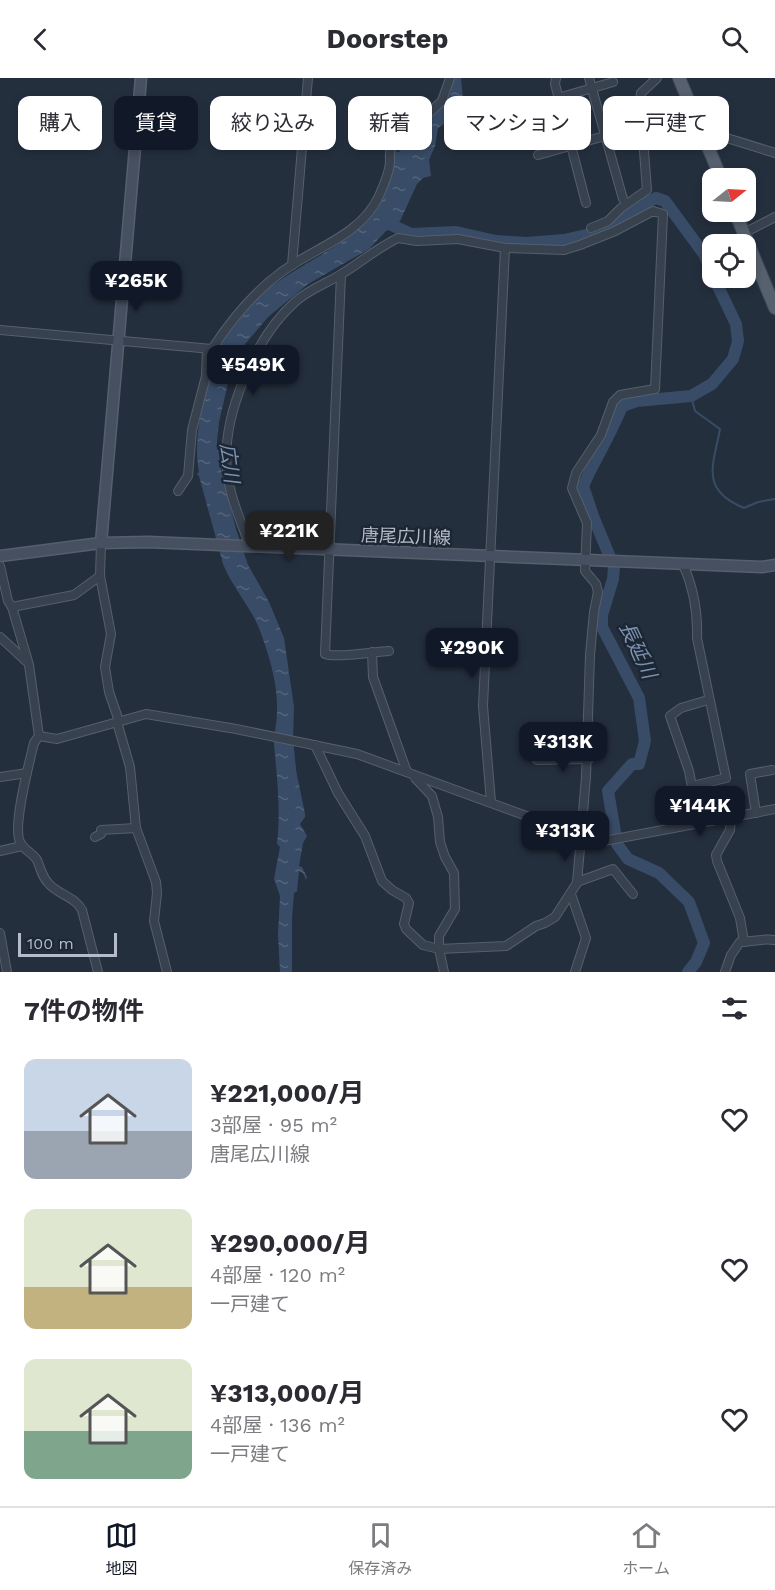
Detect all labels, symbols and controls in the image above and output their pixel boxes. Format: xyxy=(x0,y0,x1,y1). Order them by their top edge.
icon: back xyxy=(24,23,57,56)
text: Doorstep xyxy=(327,23,448,55)
icon: search xyxy=(718,23,751,56)
chip: 購入 xyxy=(18,96,102,150)
chip: 賃貸 xyxy=(114,96,198,150)
chip: 絞り込み xyxy=(210,96,336,150)
chip: 新着 xyxy=(348,96,432,150)
chip: マンション xyxy=(444,96,591,150)
chip: 一戸建て xyxy=(603,96,729,150)
north arrow xyxy=(702,168,756,222)
map controls xyxy=(702,168,756,288)
button: locate xyxy=(702,234,756,288)
pin: ¥265K xyxy=(94,261,178,312)
text: ¥265K xyxy=(104,268,168,292)
pin: ¥549K xyxy=(211,345,295,396)
text: ¥549K xyxy=(221,352,285,376)
water label: 広川 xyxy=(216,442,245,486)
pin: ¥221K xyxy=(247,511,331,562)
text: ¥221K xyxy=(259,518,319,542)
street label: 唐尾広川線 xyxy=(361,524,451,548)
water label: 長延川 xyxy=(614,618,662,684)
pin: ¥290K xyxy=(430,628,514,679)
text: ¥290K xyxy=(440,635,504,659)
pin: ¥313K xyxy=(521,722,605,773)
text: ¥313K xyxy=(533,729,593,753)
pin: ¥144K xyxy=(658,786,742,837)
text: ¥144K xyxy=(669,793,731,817)
pin: ¥313K xyxy=(523,811,607,862)
text: ¥313K xyxy=(535,818,595,842)
scale bar xyxy=(18,930,117,958)
text: 100 m xyxy=(27,934,74,953)
icon: filters xyxy=(718,992,751,1025)
text: 7件の物件 xyxy=(24,996,144,1026)
text: ¥221,000/月 xyxy=(210,1078,365,1108)
icon: home xyxy=(72,1083,144,1155)
icon: heart xyxy=(718,1103,751,1136)
text: 3部屋 · 95 m² xyxy=(210,1113,337,1137)
text: 唐尾広川線 xyxy=(210,1142,310,1166)
text: ¥290,000/月 xyxy=(210,1228,370,1258)
icon: home xyxy=(72,1233,144,1305)
icon: heart xyxy=(718,1253,751,1286)
text: 4部屋 · 120 m² xyxy=(210,1263,345,1287)
text: 一戸建て xyxy=(210,1292,290,1316)
text: ¥313,000/月 xyxy=(210,1378,364,1408)
icon: home xyxy=(72,1383,144,1455)
icon: heart xyxy=(718,1403,751,1436)
text: 4部屋 · 136 m² xyxy=(210,1413,345,1437)
text: 一戸建て xyxy=(210,1442,290,1466)
tab: 地図 xyxy=(105,1519,138,1579)
tab: 保存済み xyxy=(348,1519,412,1579)
tab: ホーム xyxy=(622,1519,670,1579)

